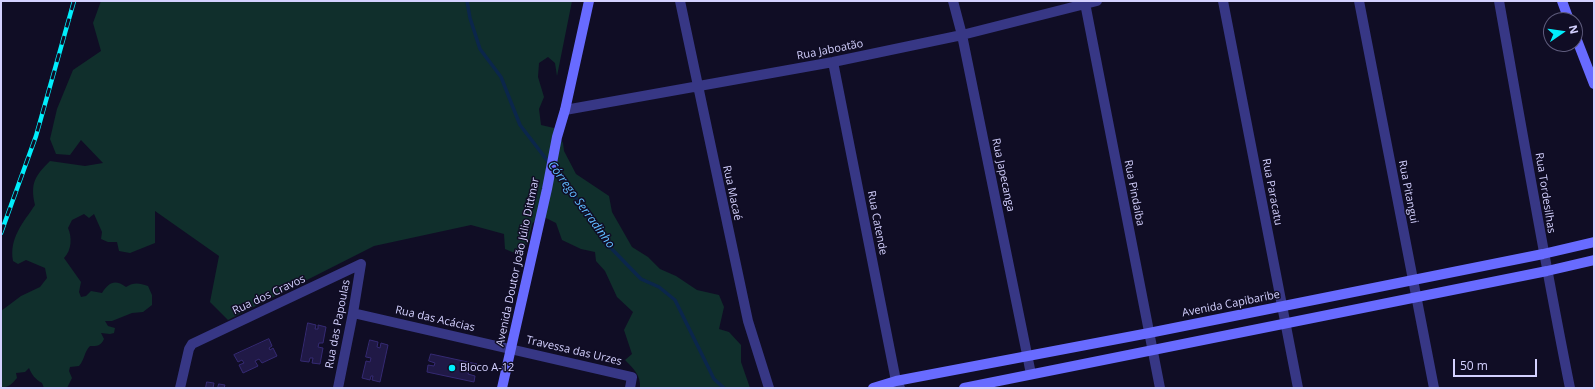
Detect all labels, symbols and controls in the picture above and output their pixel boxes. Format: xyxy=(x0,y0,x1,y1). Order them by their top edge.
north arrow xyxy=(1543,12,1583,52)
text: N xyxy=(1566,23,1583,35)
street label: Rua Jaboatão xyxy=(796,37,864,63)
street label: Rua Japecanga xyxy=(989,137,1017,213)
street label: Rua Tordesilhas xyxy=(1532,152,1558,234)
street label: Rua Paracatu xyxy=(1259,157,1285,227)
water label: Córrego Serradinho xyxy=(545,159,617,251)
street label: Rua Pindaíba xyxy=(1121,159,1147,227)
street label: Rua Pitangui xyxy=(1395,159,1421,225)
street label: Rua Macaé xyxy=(720,164,744,222)
street label: Avenida Doutor João Júlio Dittmar xyxy=(494,176,542,348)
street label: Rua Catende xyxy=(864,190,890,256)
street label: Rua dos Cravos xyxy=(230,272,308,318)
street label: Rua das Papoulas xyxy=(323,278,353,370)
street label: Avenida Capibaribe xyxy=(1181,288,1281,320)
street label: Rua das Acácias xyxy=(394,303,476,335)
street label: Travessa das Urzes xyxy=(525,334,623,368)
scale bar xyxy=(1455,351,1539,377)
text: 50 m xyxy=(1460,357,1488,374)
place label: Bloco A-12 xyxy=(460,361,514,375)
marker: Bloco A-12 xyxy=(447,363,457,373)

